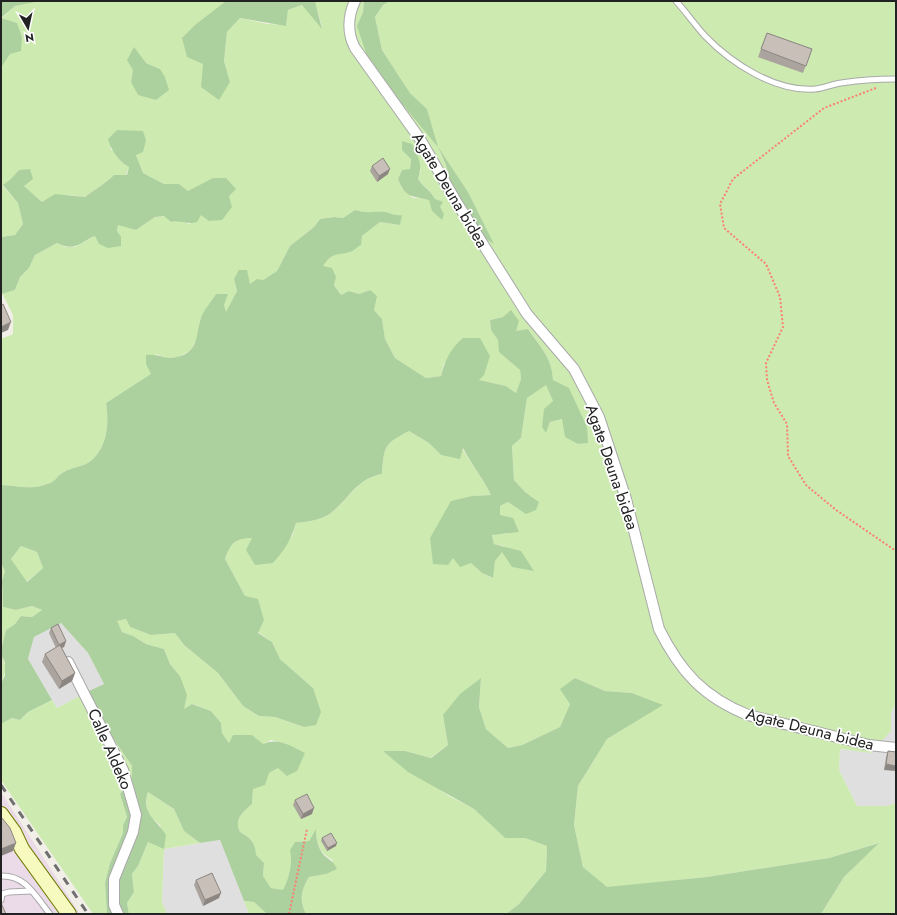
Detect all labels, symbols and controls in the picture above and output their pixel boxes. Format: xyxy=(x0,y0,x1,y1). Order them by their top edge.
north arrow xyxy=(8,8,48,48)
text: N xyxy=(24,29,35,46)
street label: Agate Deuna bidea xyxy=(406,128,494,252)
street label: Agate Deuna bidea xyxy=(580,401,644,533)
street label: Agate Deuna bidea xyxy=(744,702,876,756)
street label: Calle Aldeko xyxy=(82,705,138,793)

